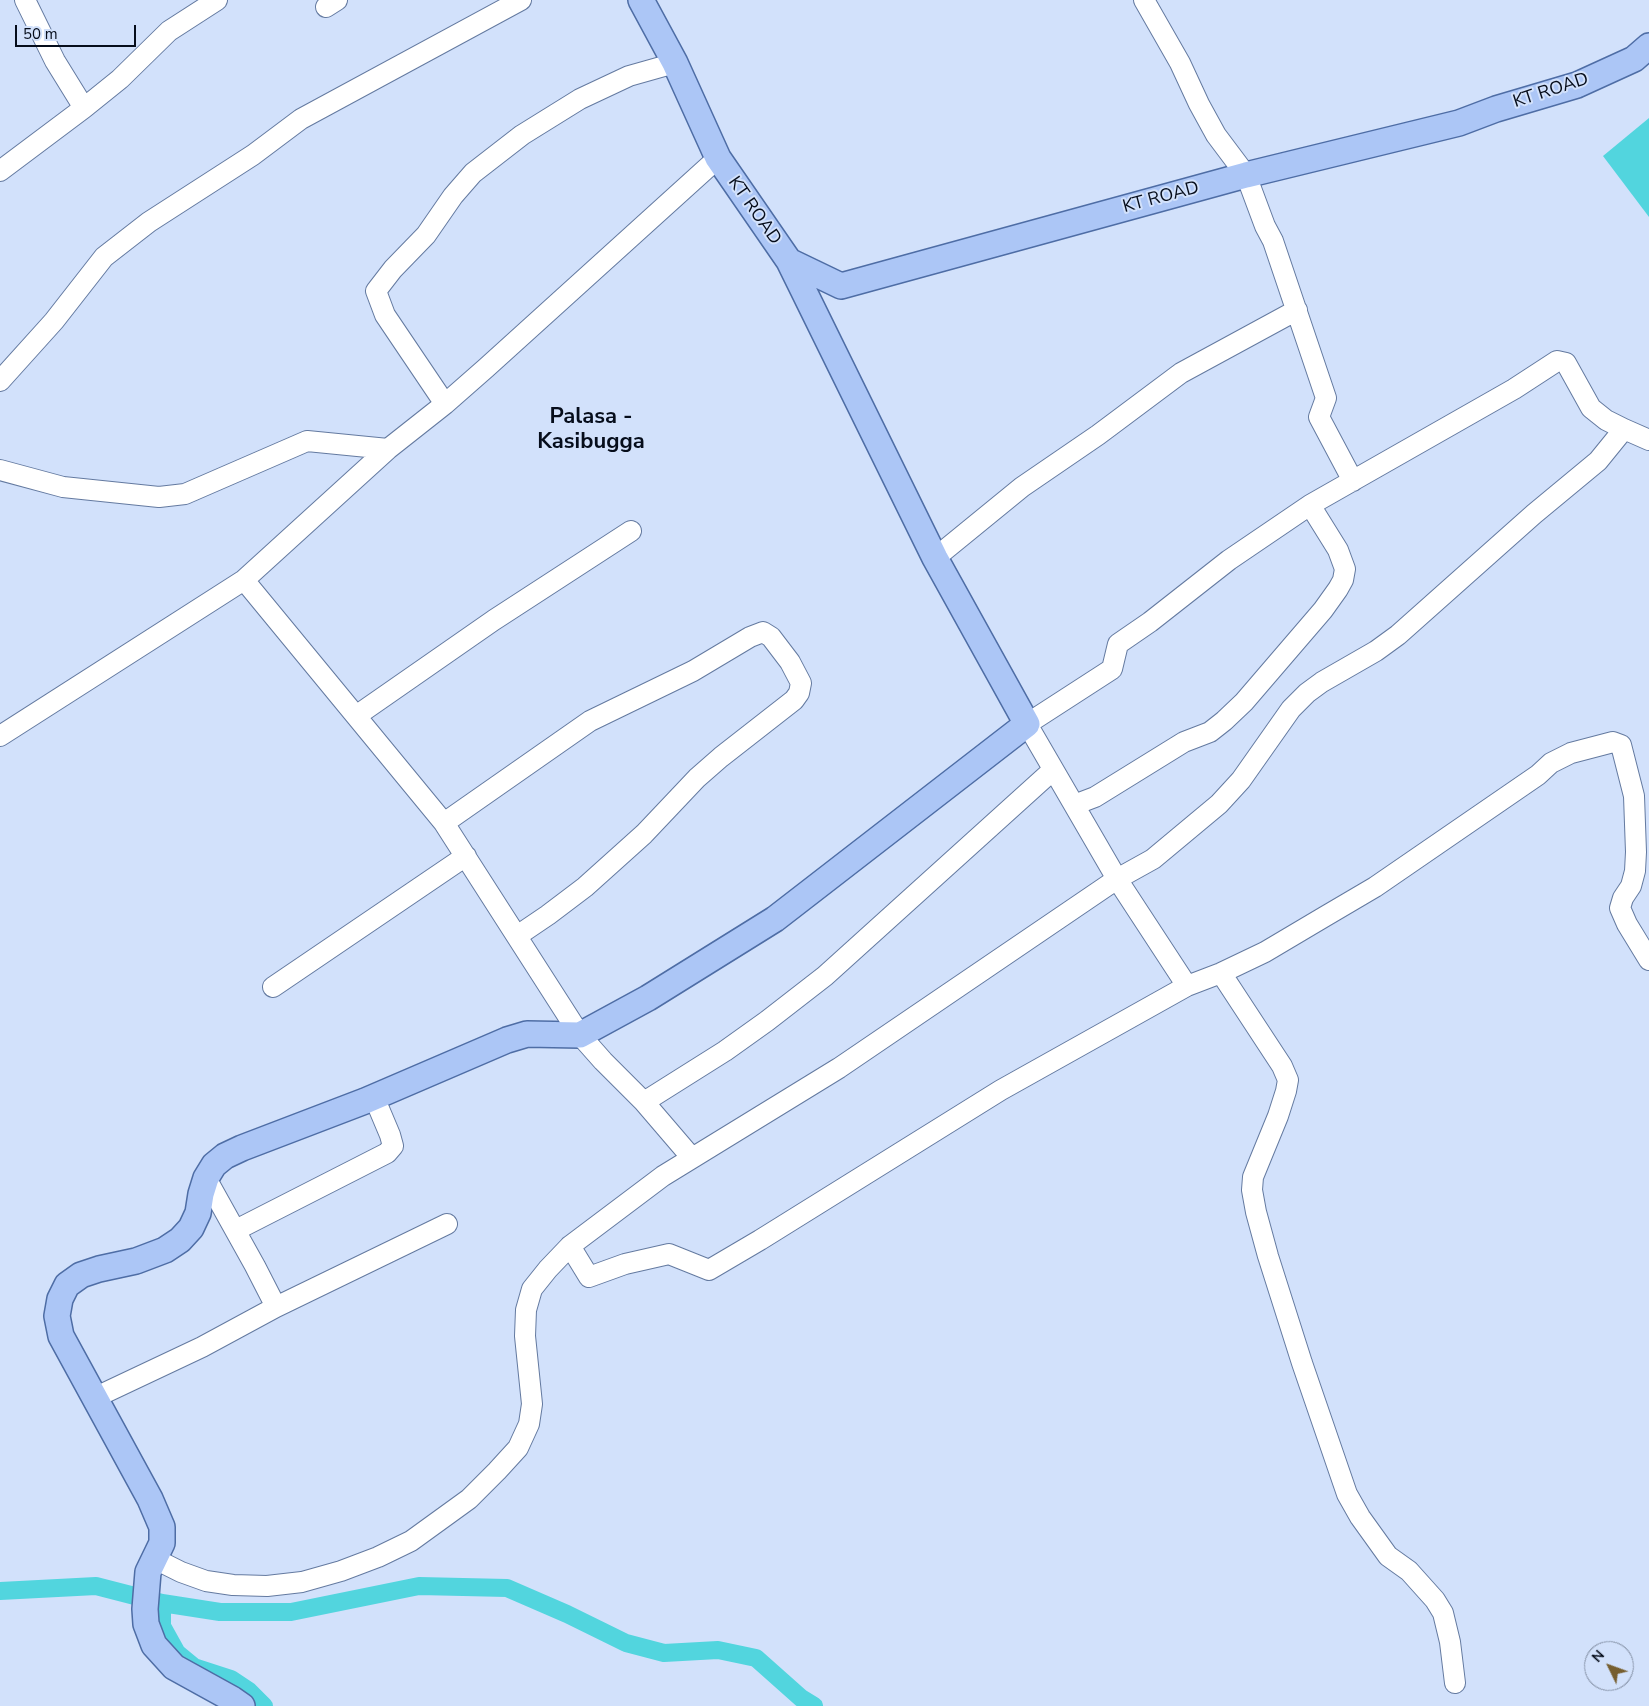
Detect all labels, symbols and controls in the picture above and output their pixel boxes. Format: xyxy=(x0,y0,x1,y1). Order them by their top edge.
scale bar xyxy=(18,15,139,47)
text: 50 m xyxy=(23,24,58,44)
street label: KT ROAD xyxy=(1511,69,1591,113)
street label: KT ROAD xyxy=(723,173,785,249)
street label: KT ROAD xyxy=(1120,177,1202,219)
district label: Palasa - Kasibugga xyxy=(537,405,645,456)
north arrow xyxy=(1584,1641,1634,1691)
text: N xyxy=(1588,1646,1609,1667)

